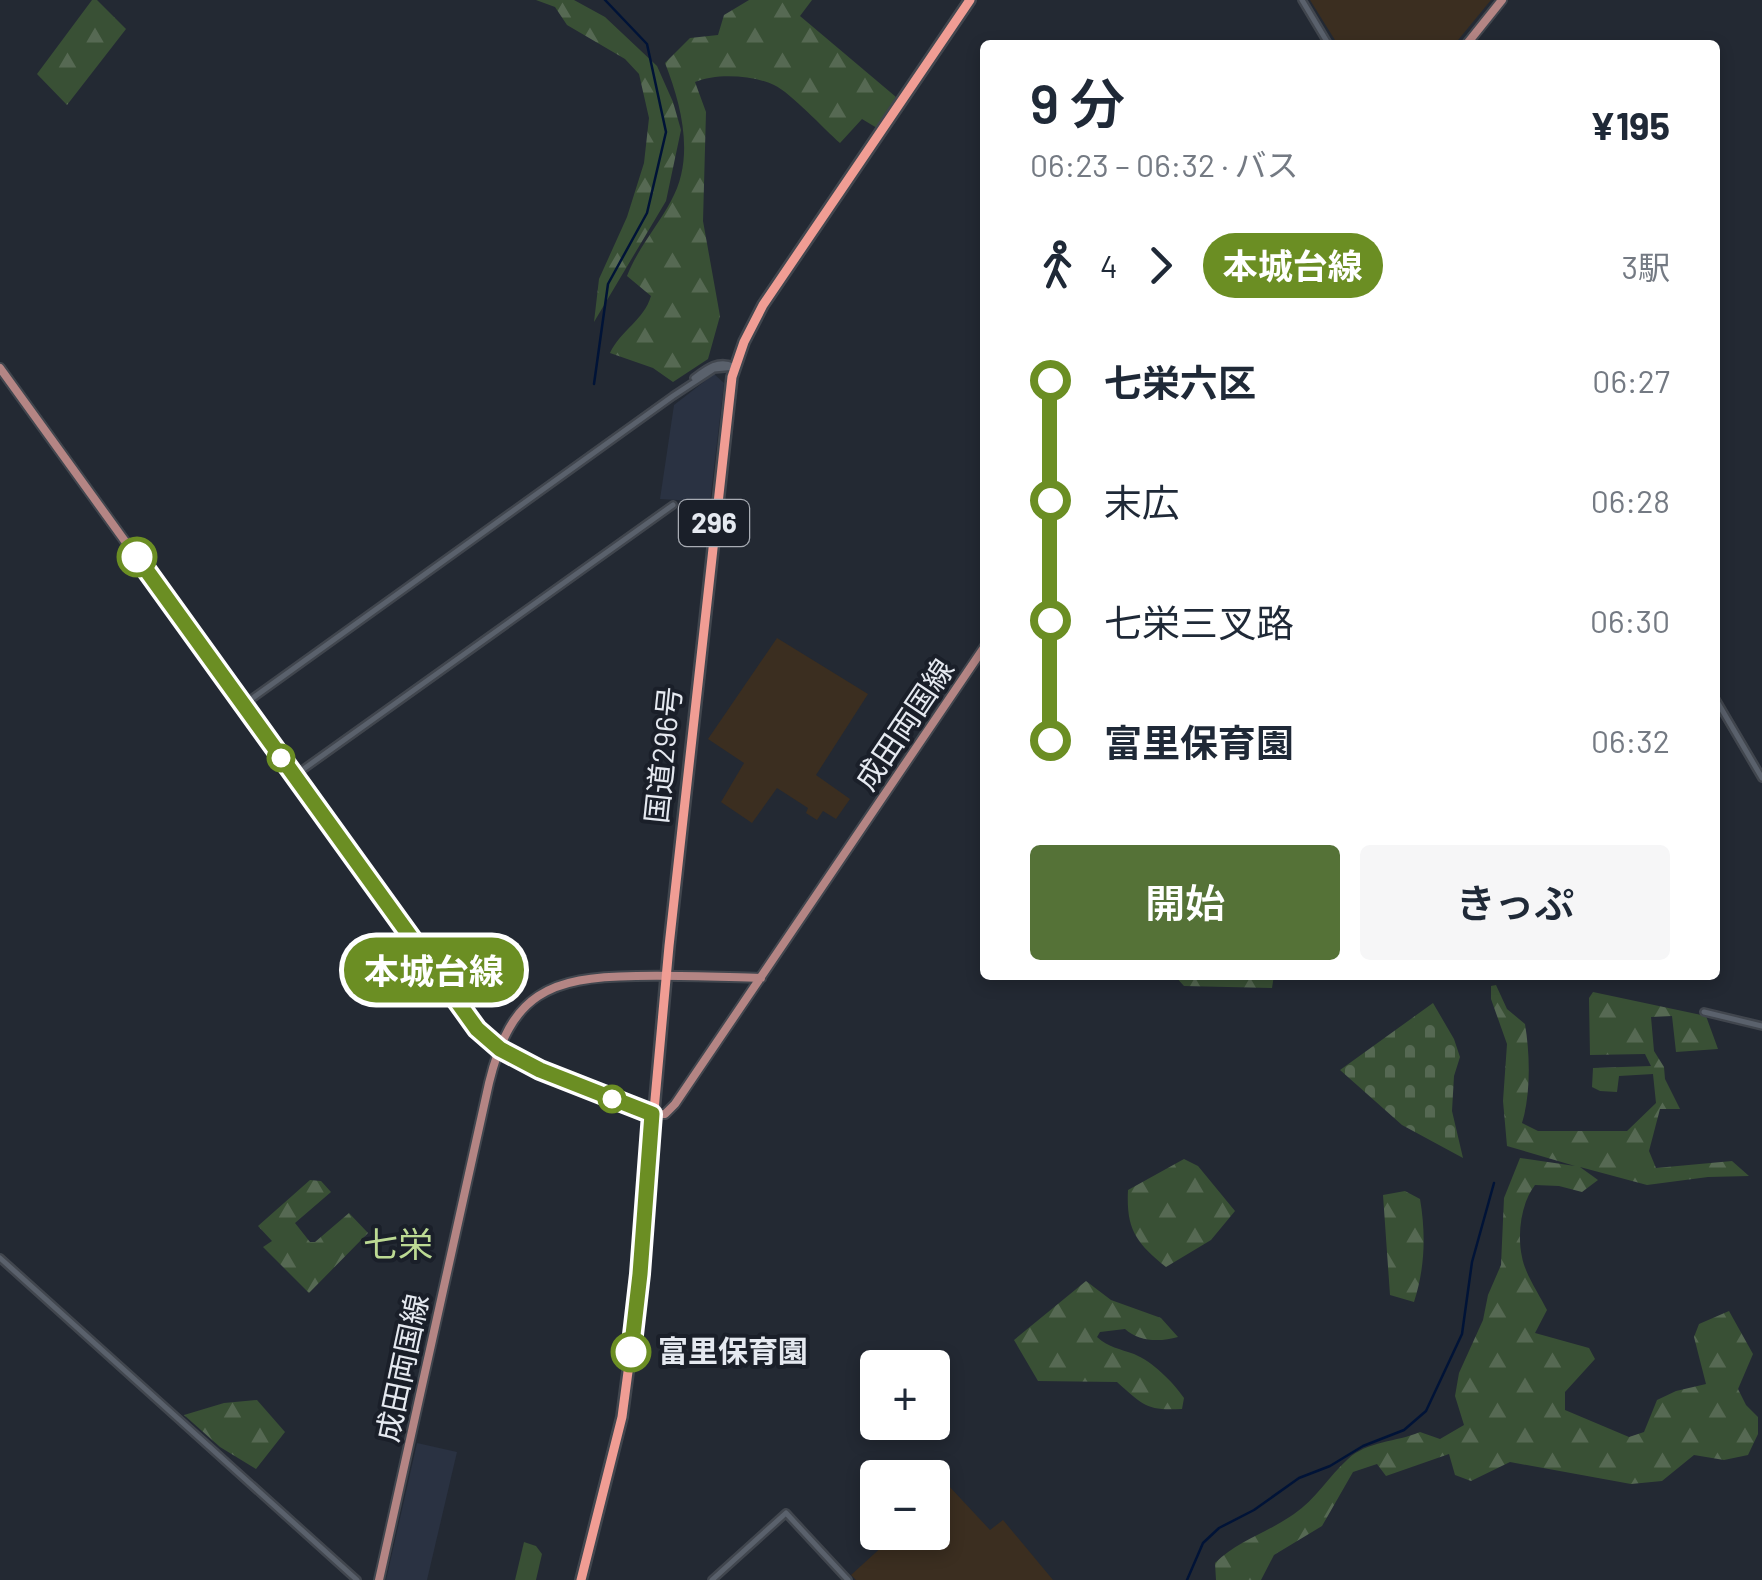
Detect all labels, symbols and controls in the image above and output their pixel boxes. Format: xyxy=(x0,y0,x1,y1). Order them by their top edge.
text: 9 分 xyxy=(1030,69,1125,135)
text: ¥195 xyxy=(1590,102,1670,148)
text: 06:23 – 06:32 · バス xyxy=(1030,145,1299,183)
icon: walk xyxy=(1030,238,1085,293)
icon: forward xyxy=(1133,238,1188,293)
text: 本城台線 xyxy=(1223,244,1363,286)
text: 4 xyxy=(1100,246,1118,284)
text: 3駅 xyxy=(1622,247,1670,285)
text: 七栄六区 xyxy=(1104,359,1256,405)
text: 06:27 xyxy=(1592,361,1670,399)
text: 末広 xyxy=(1104,479,1180,525)
text: 06:28 xyxy=(1591,481,1670,519)
road number: 296 xyxy=(679,500,749,546)
unlabelled marker xyxy=(118,538,156,576)
text: 七栄三叉路 xyxy=(1104,599,1294,645)
text: 06:30 xyxy=(1590,601,1670,639)
street label: 成田両国線 xyxy=(846,652,960,796)
street label: 国道296号 xyxy=(637,685,687,825)
text: 富里保育園 xyxy=(1104,719,1294,765)
text: 06:32 xyxy=(1591,721,1670,759)
unlabelled marker xyxy=(268,745,294,771)
button: 開始 xyxy=(1030,845,1340,960)
button: きっぷ xyxy=(1360,845,1670,960)
line badge: 本城台線 xyxy=(364,938,504,1002)
text: 本城台線 xyxy=(364,949,504,991)
unlabelled marker xyxy=(599,1086,625,1112)
district label: 七栄 xyxy=(363,1222,433,1264)
street label: 成田両国線 xyxy=(368,1290,434,1445)
place label: 富里保育園 xyxy=(658,1332,808,1368)
marker: 富里保育園 xyxy=(612,1333,650,1371)
map controls xyxy=(860,1350,950,1550)
button: + xyxy=(860,1350,950,1440)
button: − xyxy=(860,1460,950,1550)

